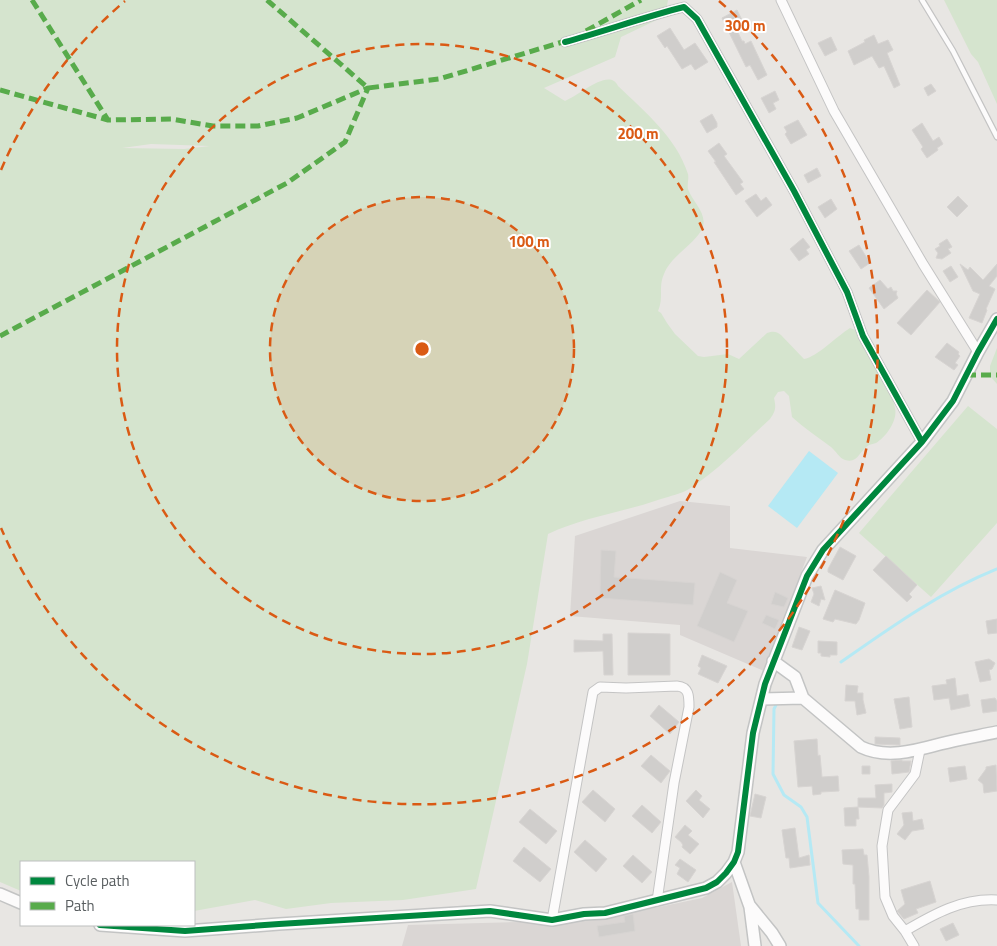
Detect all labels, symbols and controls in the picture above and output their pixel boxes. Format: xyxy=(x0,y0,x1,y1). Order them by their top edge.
text: 300 m xyxy=(724,14,766,37)
text: 200 m xyxy=(617,122,659,145)
text: 100 m xyxy=(508,230,550,253)
centre of rings xyxy=(413,340,431,358)
legend xyxy=(20,861,195,926)
text: Cycle path xyxy=(65,869,130,892)
text: Path xyxy=(65,894,95,917)

